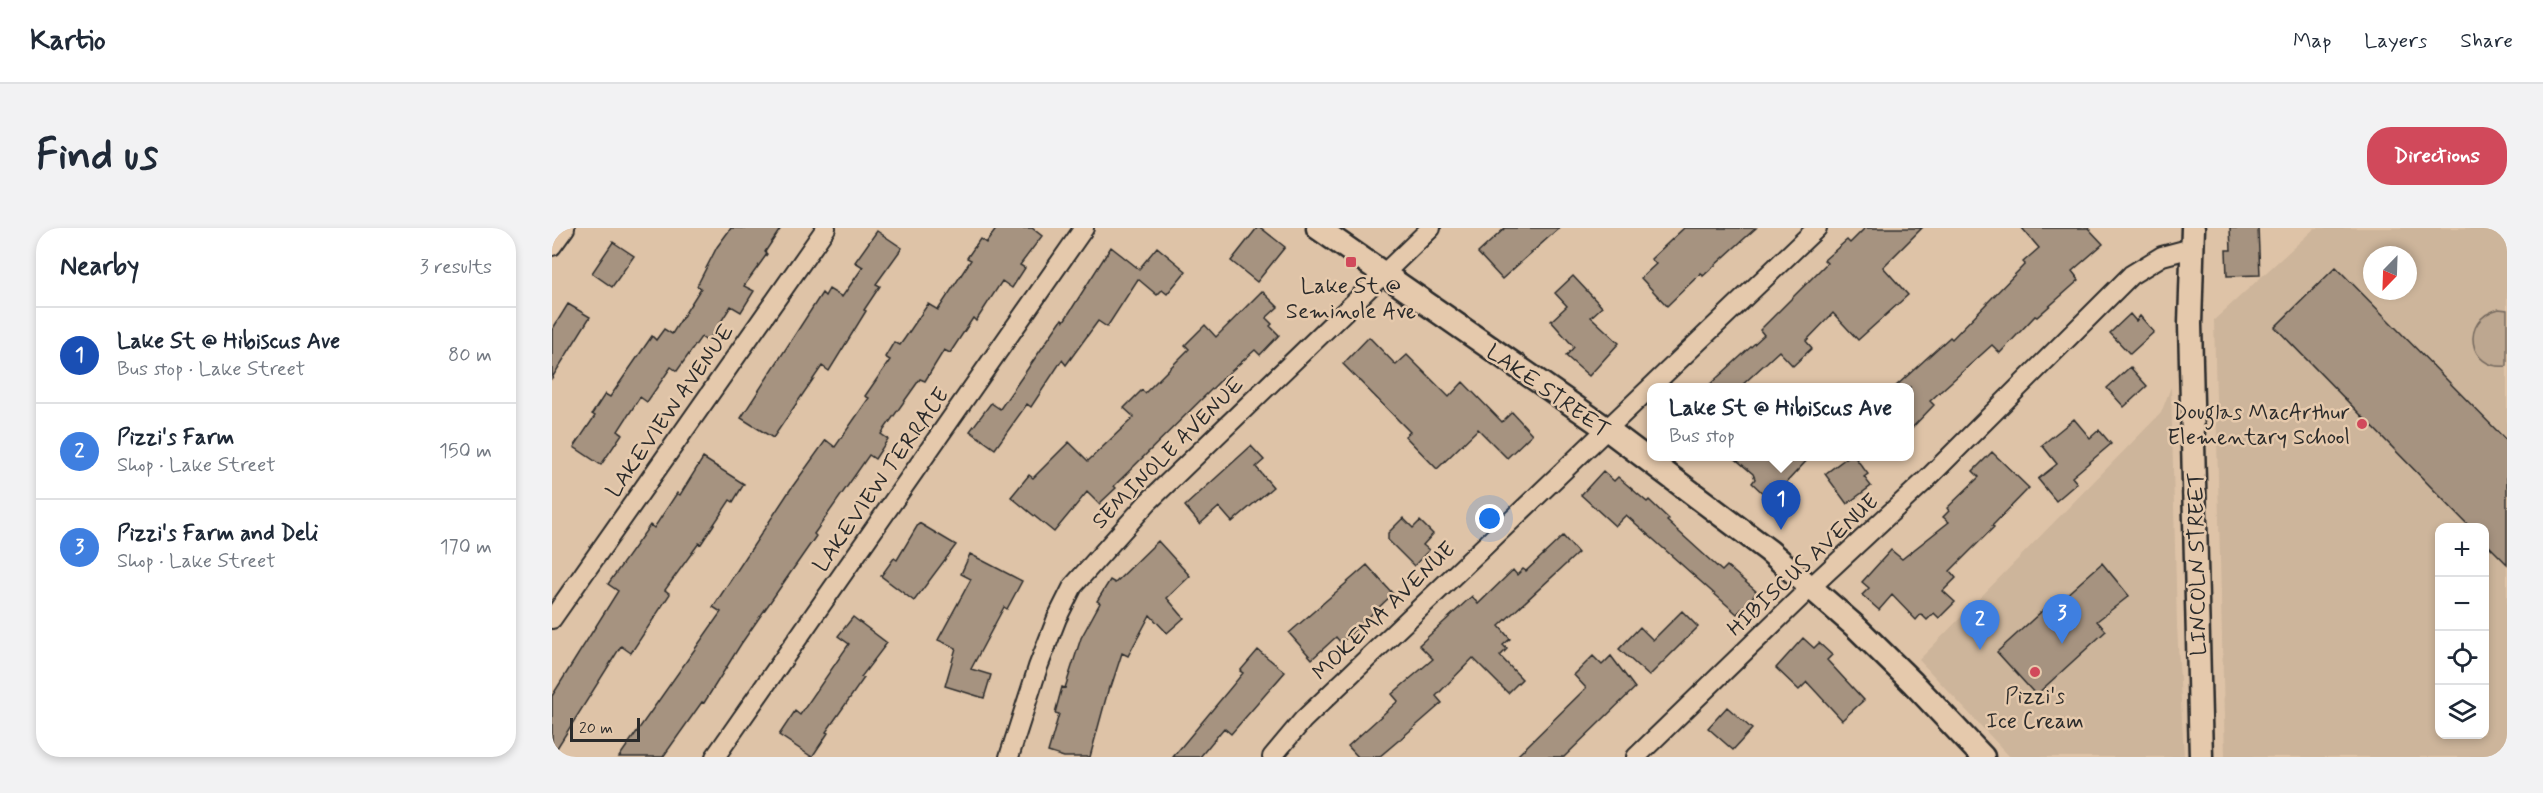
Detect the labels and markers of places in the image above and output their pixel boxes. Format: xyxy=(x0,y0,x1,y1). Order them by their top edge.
marker: Lake St @ Seminole Ave xyxy=(1344,255,1358,269)
place label: Lake St @ Seminole Ave xyxy=(1286,273,1416,326)
place label: Douglas MacArthur Elementary School xyxy=(2167,399,2350,452)
marker: Douglas MacArthur Elementary School xyxy=(2355,417,2369,431)
pin: 1 xyxy=(1762,480,1800,530)
pin: 3 xyxy=(2042,594,2082,644)
pin: 2 xyxy=(1960,600,2000,650)
marker: Pizzi's Ice Cream xyxy=(2028,665,2042,679)
place label: Pizzi's Ice Cream xyxy=(1986,683,2084,736)

